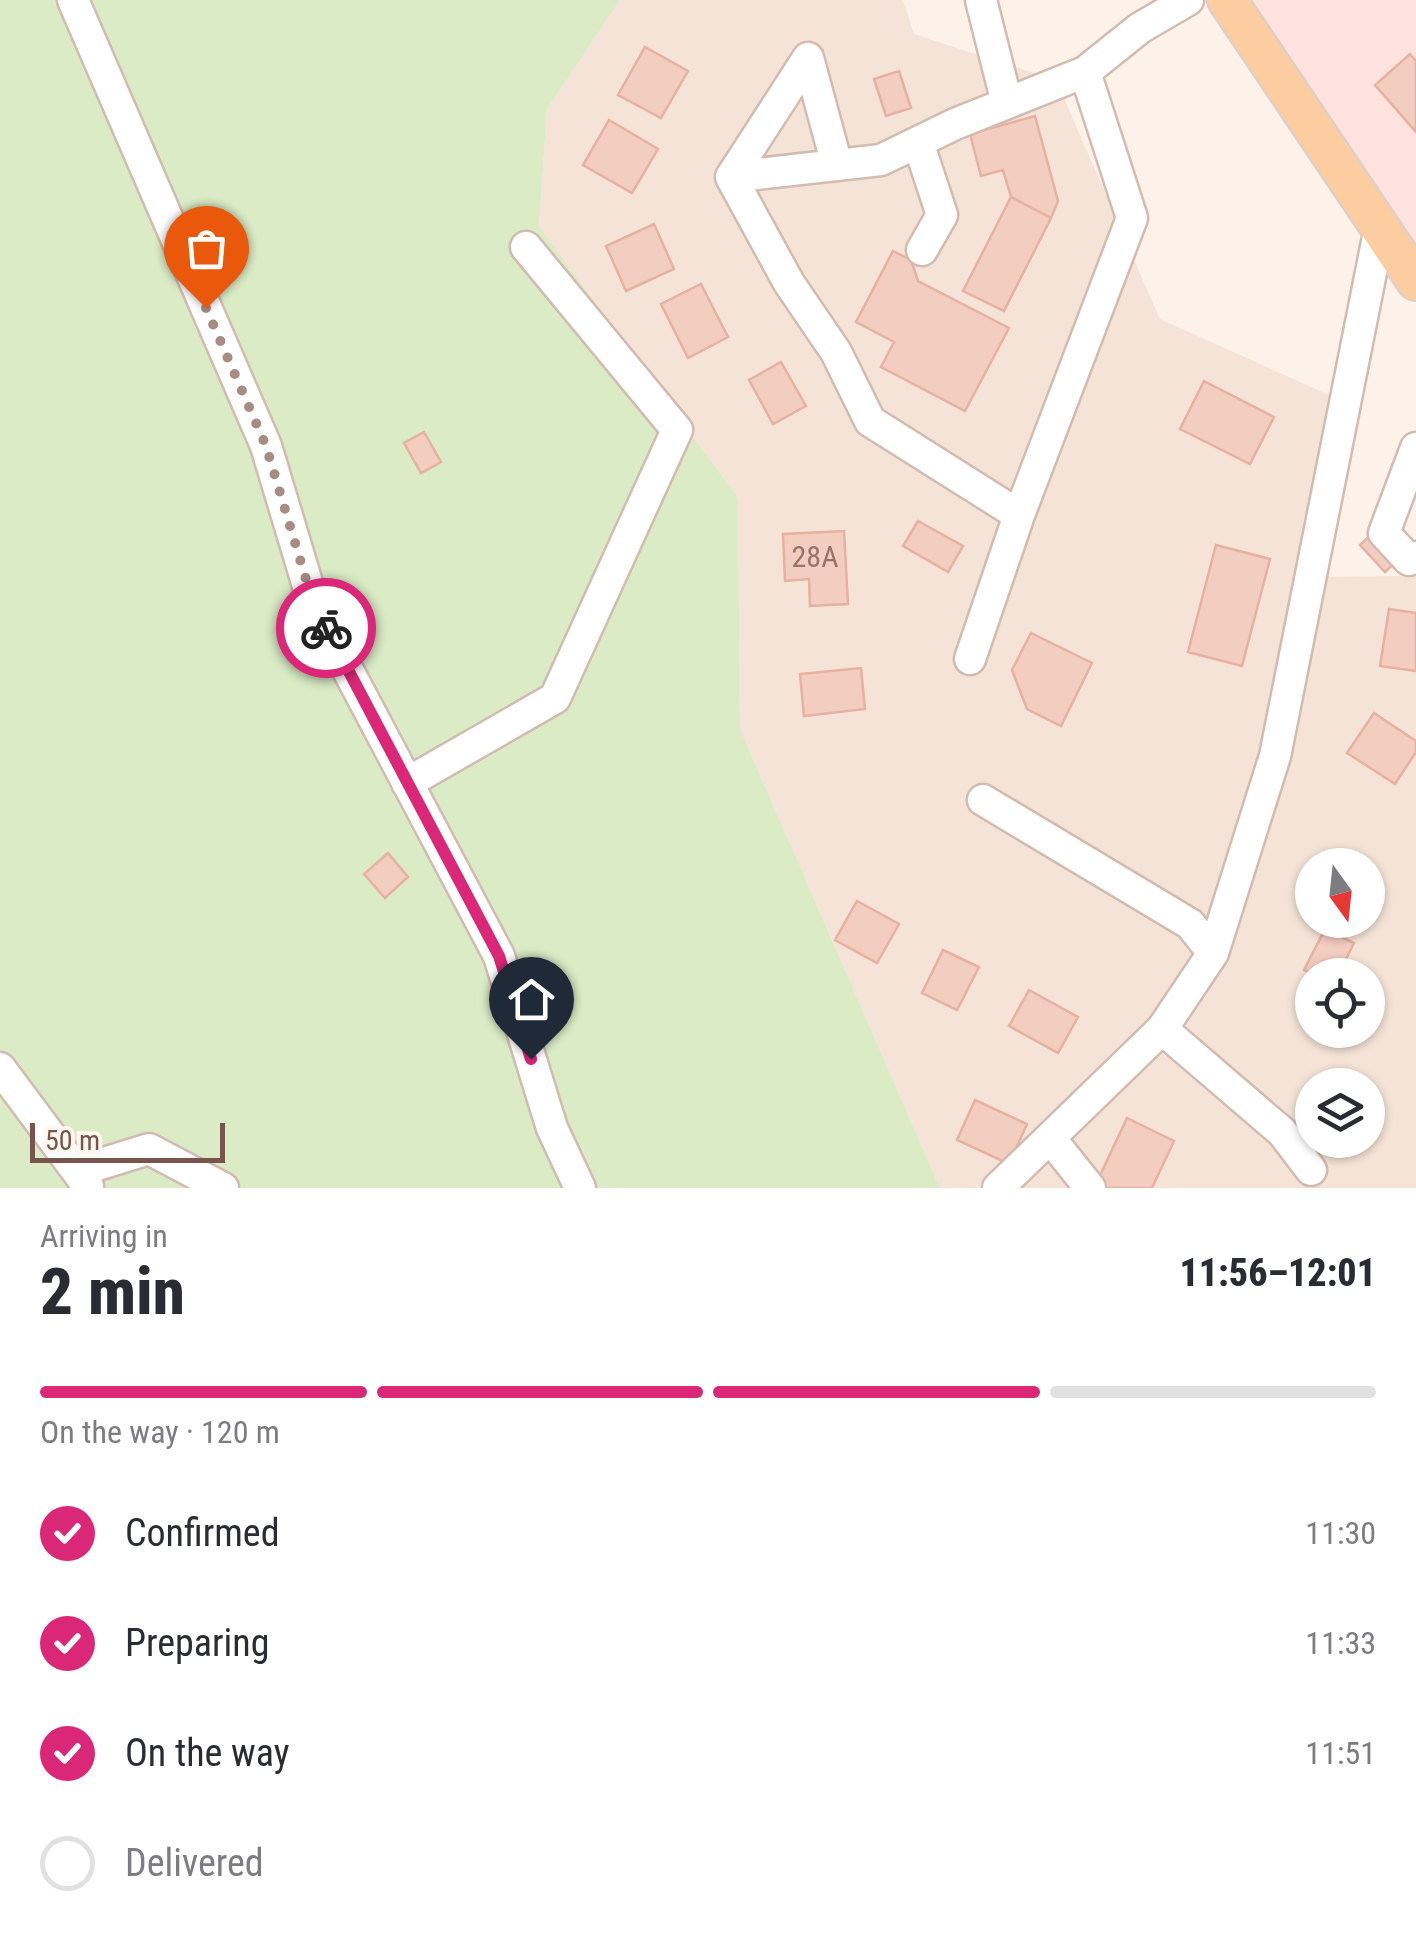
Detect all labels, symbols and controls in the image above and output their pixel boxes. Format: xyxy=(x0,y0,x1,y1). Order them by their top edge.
pin xyxy=(164,206,249,309)
icon: bag xyxy=(179,221,234,276)
house number: 28А xyxy=(792,539,838,574)
courier xyxy=(276,578,376,678)
icon: bike xyxy=(299,601,354,656)
north arrow xyxy=(1295,848,1385,938)
map controls xyxy=(1295,848,1385,1158)
pin xyxy=(489,957,574,1060)
button: locate xyxy=(1295,958,1385,1048)
icon: home xyxy=(504,972,559,1027)
button: layers xyxy=(1295,1068,1385,1158)
scale bar xyxy=(30,1118,225,1162)
text: 50 m xyxy=(45,1124,100,1157)
text: Arriving in xyxy=(40,1217,168,1255)
text: 11:56–12:01 xyxy=(1179,1251,1376,1295)
text: 2 min xyxy=(40,1254,185,1330)
text: On the way · 120 m xyxy=(40,1413,280,1451)
icon: check xyxy=(40,1506,95,1561)
text: Confirmed xyxy=(125,1511,280,1555)
text: 11:30 xyxy=(1305,1514,1376,1552)
icon: check xyxy=(40,1616,95,1671)
text: Preparing xyxy=(125,1621,270,1665)
text: 11:33 xyxy=(1305,1624,1376,1662)
icon: check xyxy=(40,1726,95,1781)
text: On the way xyxy=(125,1731,290,1775)
text: 11:51 xyxy=(1305,1734,1376,1772)
text: Delivered xyxy=(125,1841,264,1885)

